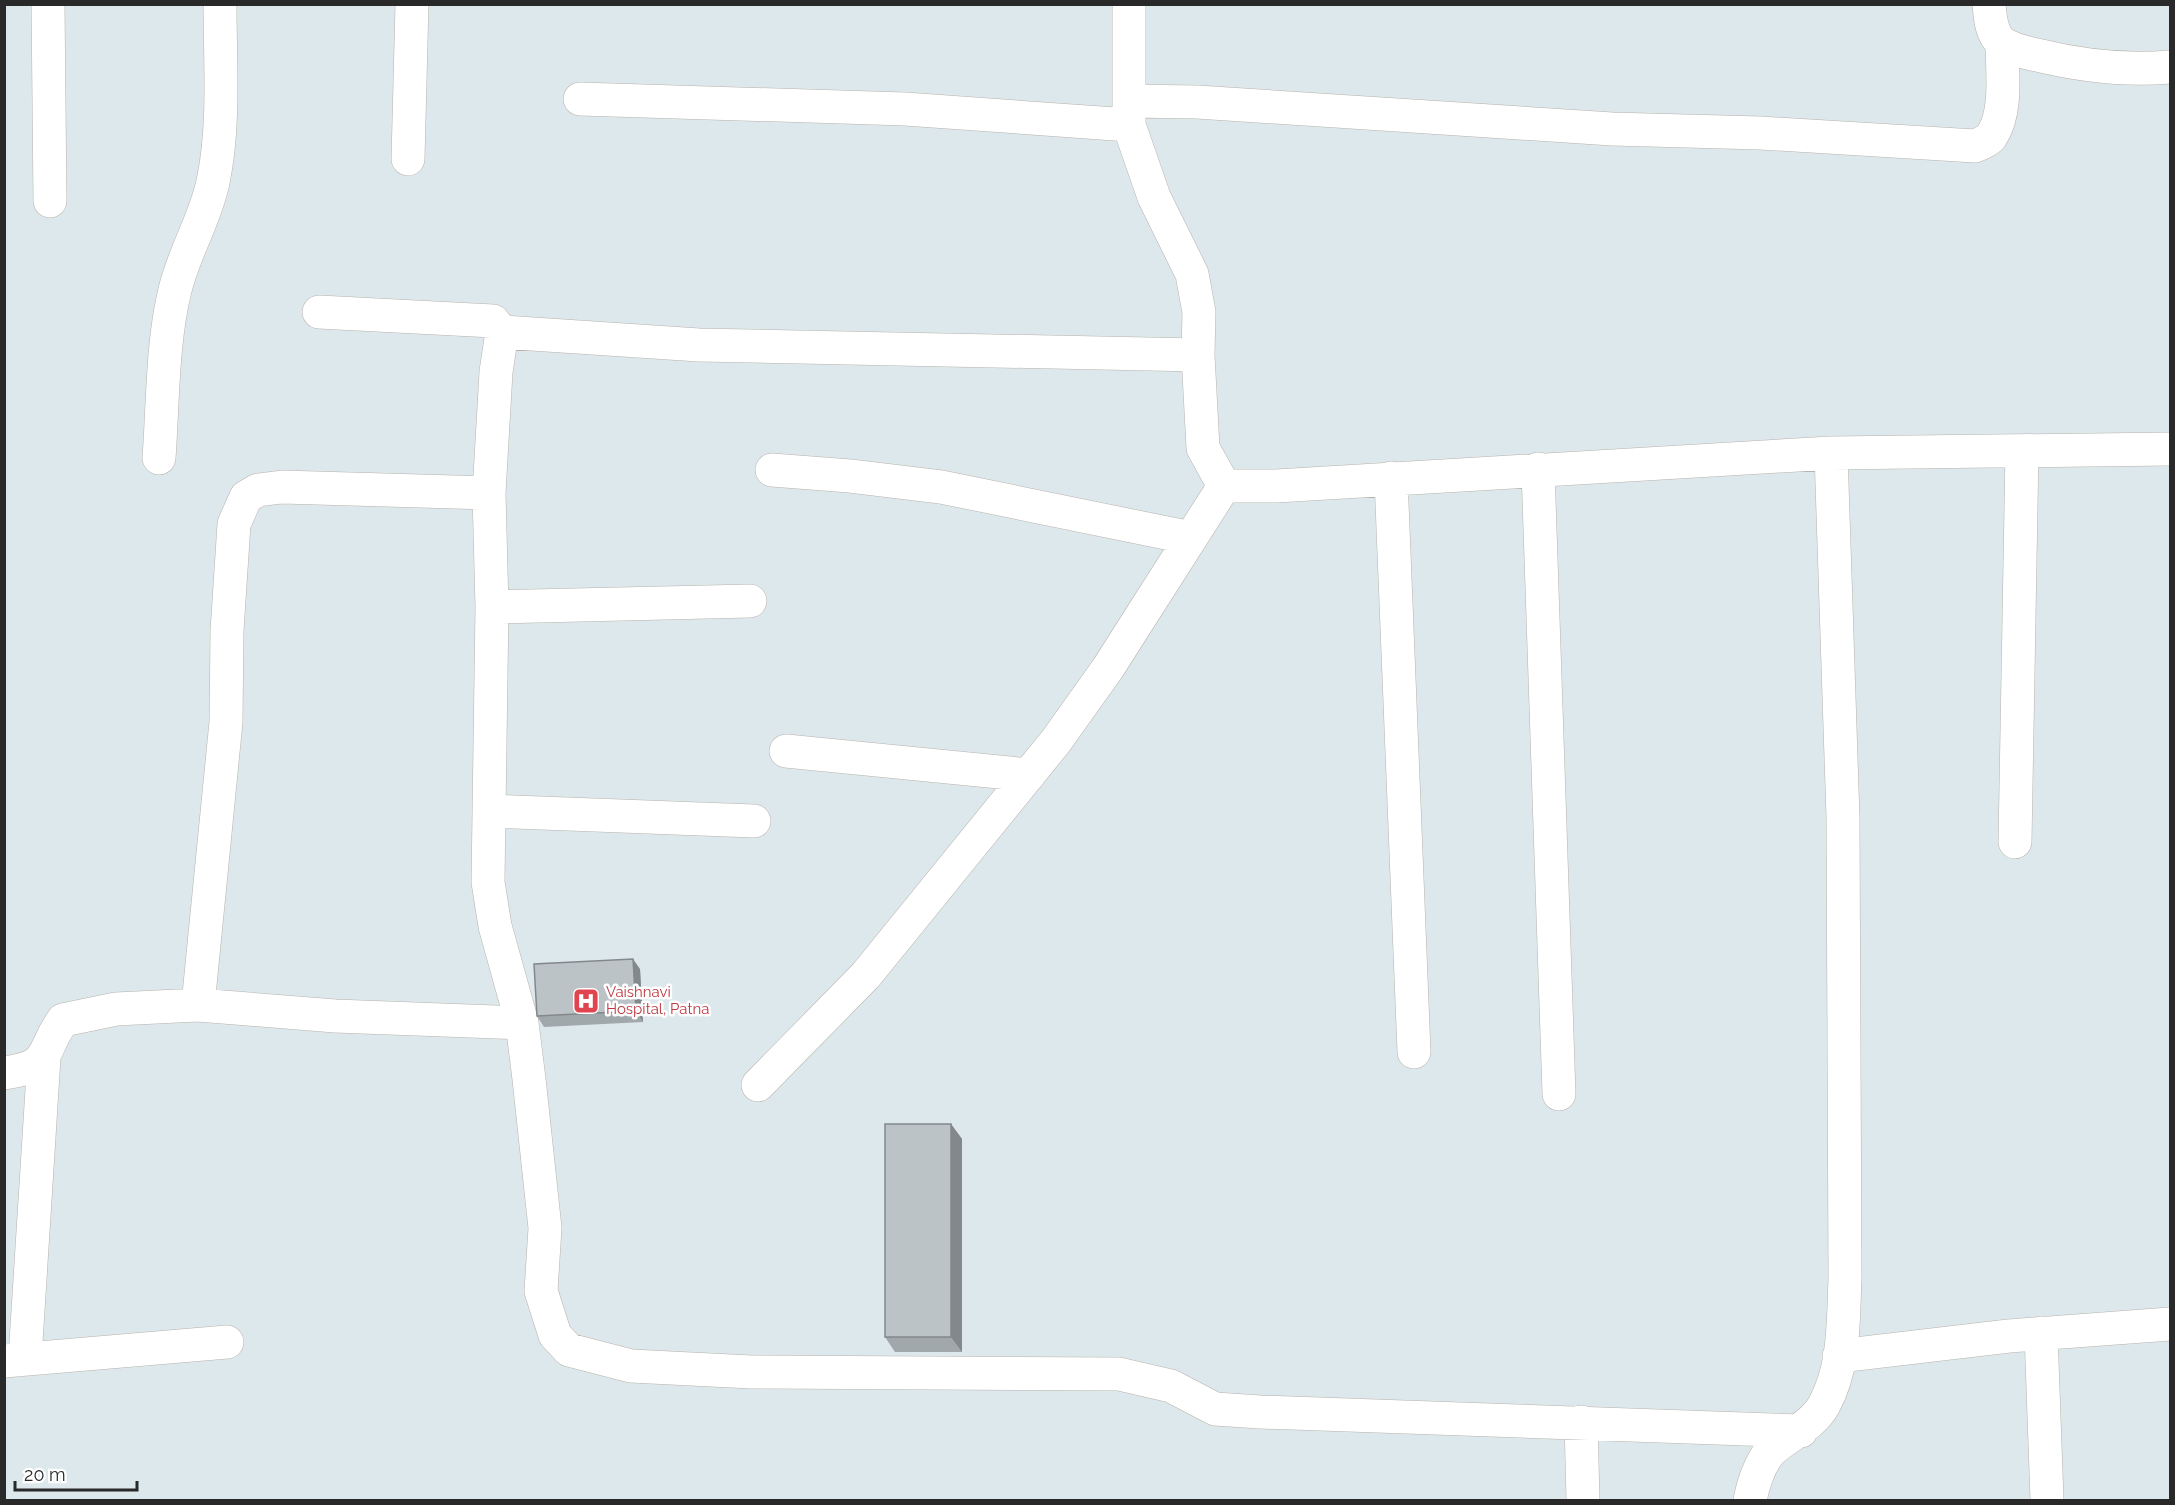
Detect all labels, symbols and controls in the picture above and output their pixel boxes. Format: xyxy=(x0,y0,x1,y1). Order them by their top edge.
place label: Vaishnavi Hospital, Patna xyxy=(606,983,709,1018)
hospital icon: Vaishnavi Hospital, Patna xyxy=(571,986,601,1016)
scale bar xyxy=(15,1454,136,1492)
text: 20 m xyxy=(24,1464,66,1485)

